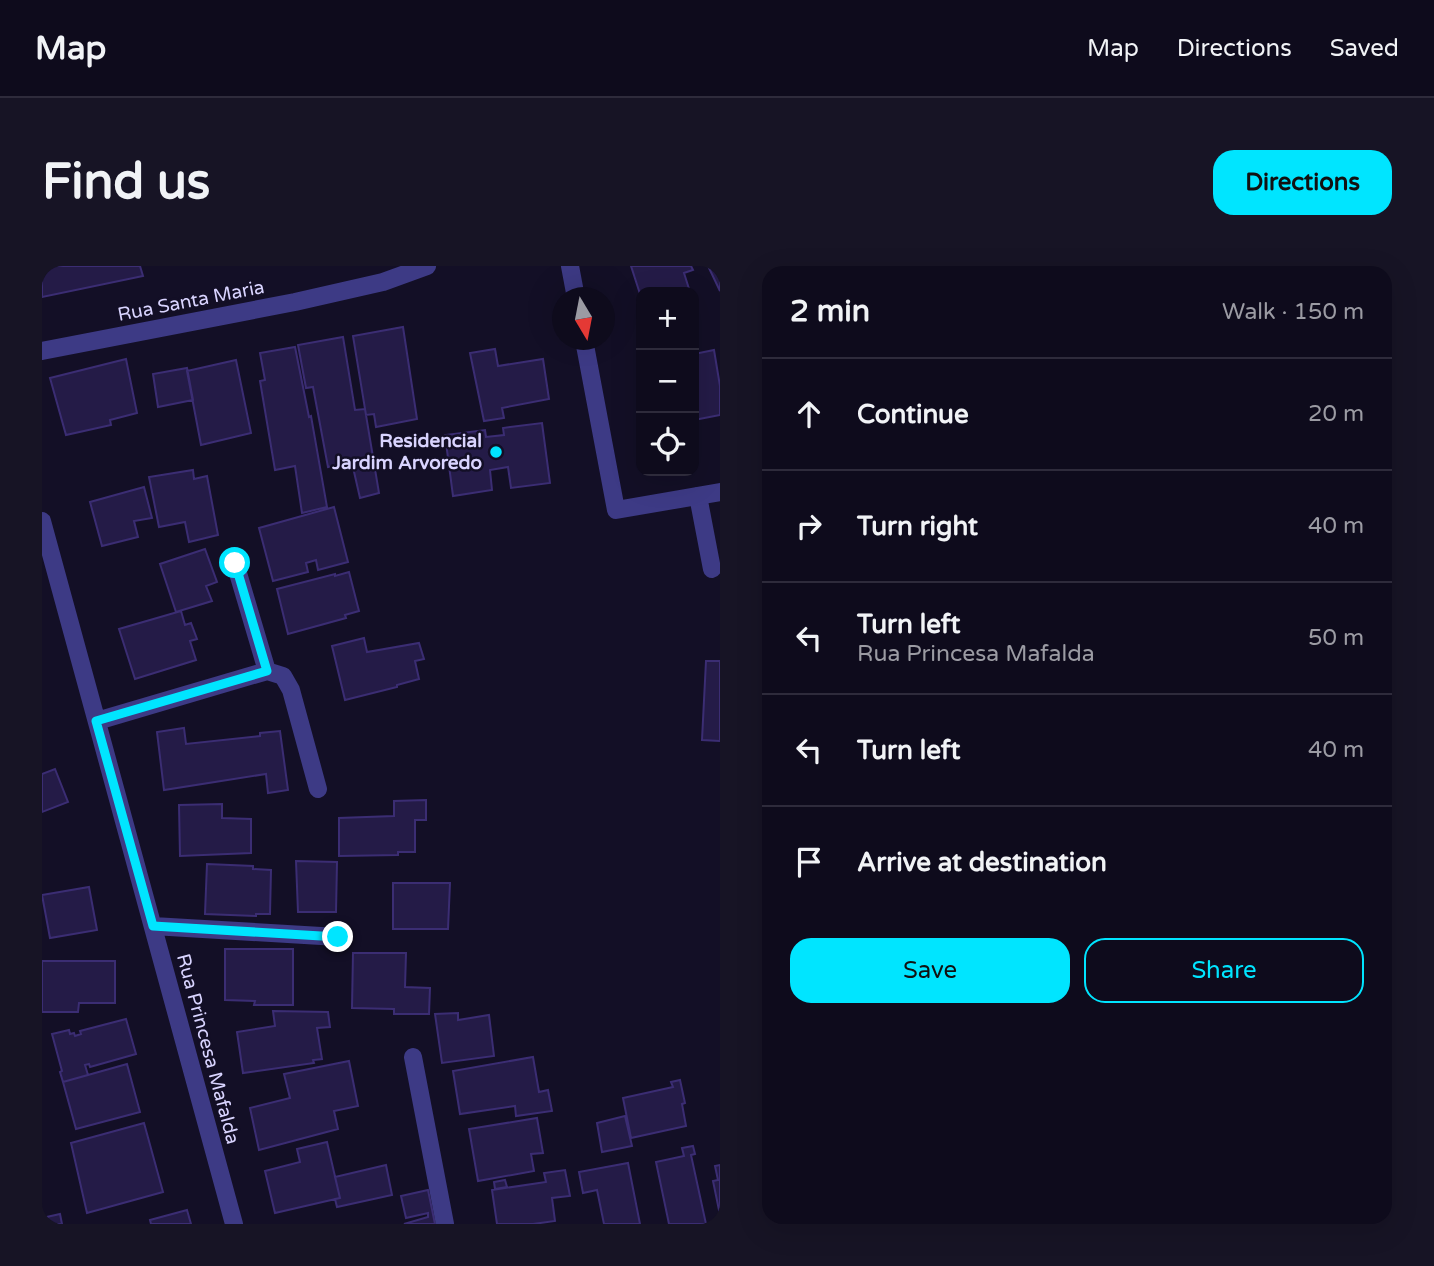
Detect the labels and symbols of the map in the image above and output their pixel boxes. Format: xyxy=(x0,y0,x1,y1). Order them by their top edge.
street label: Rua Santa Maria xyxy=(116,276,266,326)
north arrow xyxy=(552,287,615,350)
place label: Residencial Jardim Arvoredo xyxy=(331,430,482,474)
marker: Residencial Jardim Arvoredo xyxy=(488,444,504,460)
route start xyxy=(219,547,250,578)
route end xyxy=(322,921,353,952)
street label: Rua Princesa Mafalda xyxy=(172,951,244,1147)

